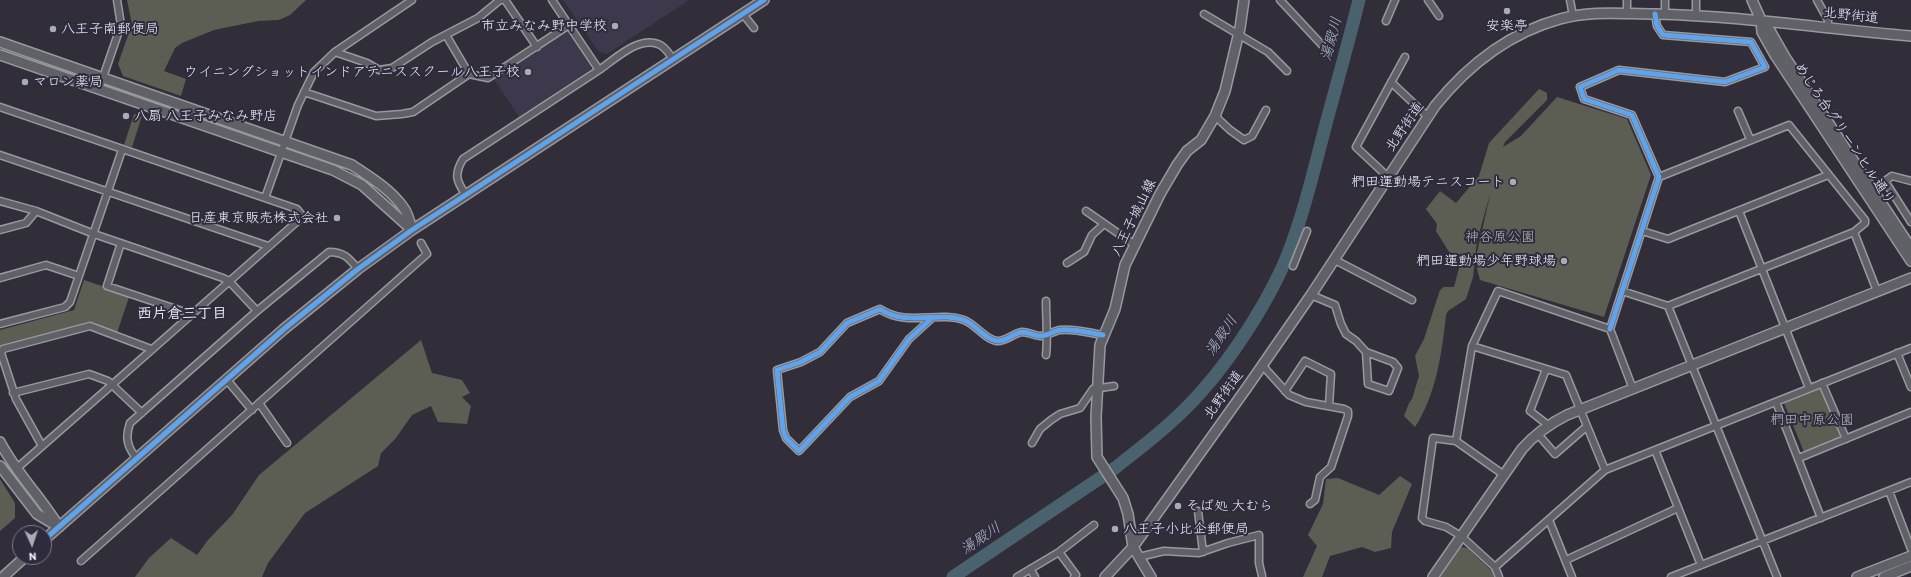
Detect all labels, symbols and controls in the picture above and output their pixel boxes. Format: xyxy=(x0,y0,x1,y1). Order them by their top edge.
street label: 北野街道 xyxy=(1822,5,1880,27)
marker: 安楽亭 xyxy=(1502,6,1512,16)
water label: 湯殿川 xyxy=(1317,15,1347,63)
place label: 市立みなみ野中学校 xyxy=(481,18,607,34)
place label: 安楽亭 xyxy=(1486,18,1528,34)
place label: 八王子南郵便局 xyxy=(61,21,159,37)
marker: 市立みなみ野中学校 xyxy=(610,21,620,31)
marker: 八王子南郵便局 xyxy=(48,24,58,34)
street label: めじろ台グリーンヒル通り xyxy=(1790,60,1898,208)
place label: ウイニングショットインドアテニススクール八王子校 xyxy=(184,64,520,80)
marker: ウイニングショットインドアテニススクール八王子校 xyxy=(523,67,533,77)
place label: マロン薬局 xyxy=(33,74,103,90)
marker: マロン薬局 xyxy=(20,77,30,87)
street label: 北野街道 xyxy=(1382,99,1428,155)
place label: 八扇 八王子みなみ野店 xyxy=(134,108,277,124)
marker: 八扇 八王子みなみ野店 xyxy=(121,111,131,121)
place label: 椚田運動場テニスコート xyxy=(1351,174,1505,190)
street label: 八王子城山線 xyxy=(1108,177,1160,259)
marker: 椚田運動場テニスコート xyxy=(1508,177,1518,187)
place label: 日産東京販売株式会社 xyxy=(189,210,329,226)
marker: 日産東京販売株式会社 xyxy=(332,213,342,223)
park label: 神谷原公園 xyxy=(1465,229,1535,245)
place label: 椚田運動場少年野球場 xyxy=(1416,253,1556,269)
marker: 椚田運動場少年野球場 xyxy=(1559,256,1569,266)
district label: 西片倉三丁目 xyxy=(137,305,227,323)
water label: 湯殿川 xyxy=(1202,312,1242,360)
street label: 北野街道 xyxy=(1201,367,1247,423)
park label: 椚田中原公園 xyxy=(1770,412,1854,428)
place label: そば処 大むら xyxy=(1186,498,1273,514)
marker: そば処 大むら xyxy=(1173,501,1183,511)
water label: 湯殿川 xyxy=(957,519,1005,559)
place label: 八王子小比企郵便局 xyxy=(1123,521,1249,537)
marker: 八王子小比企郵便局 xyxy=(1110,524,1120,534)
north arrow xyxy=(12,525,52,565)
text: N xyxy=(29,550,37,563)

